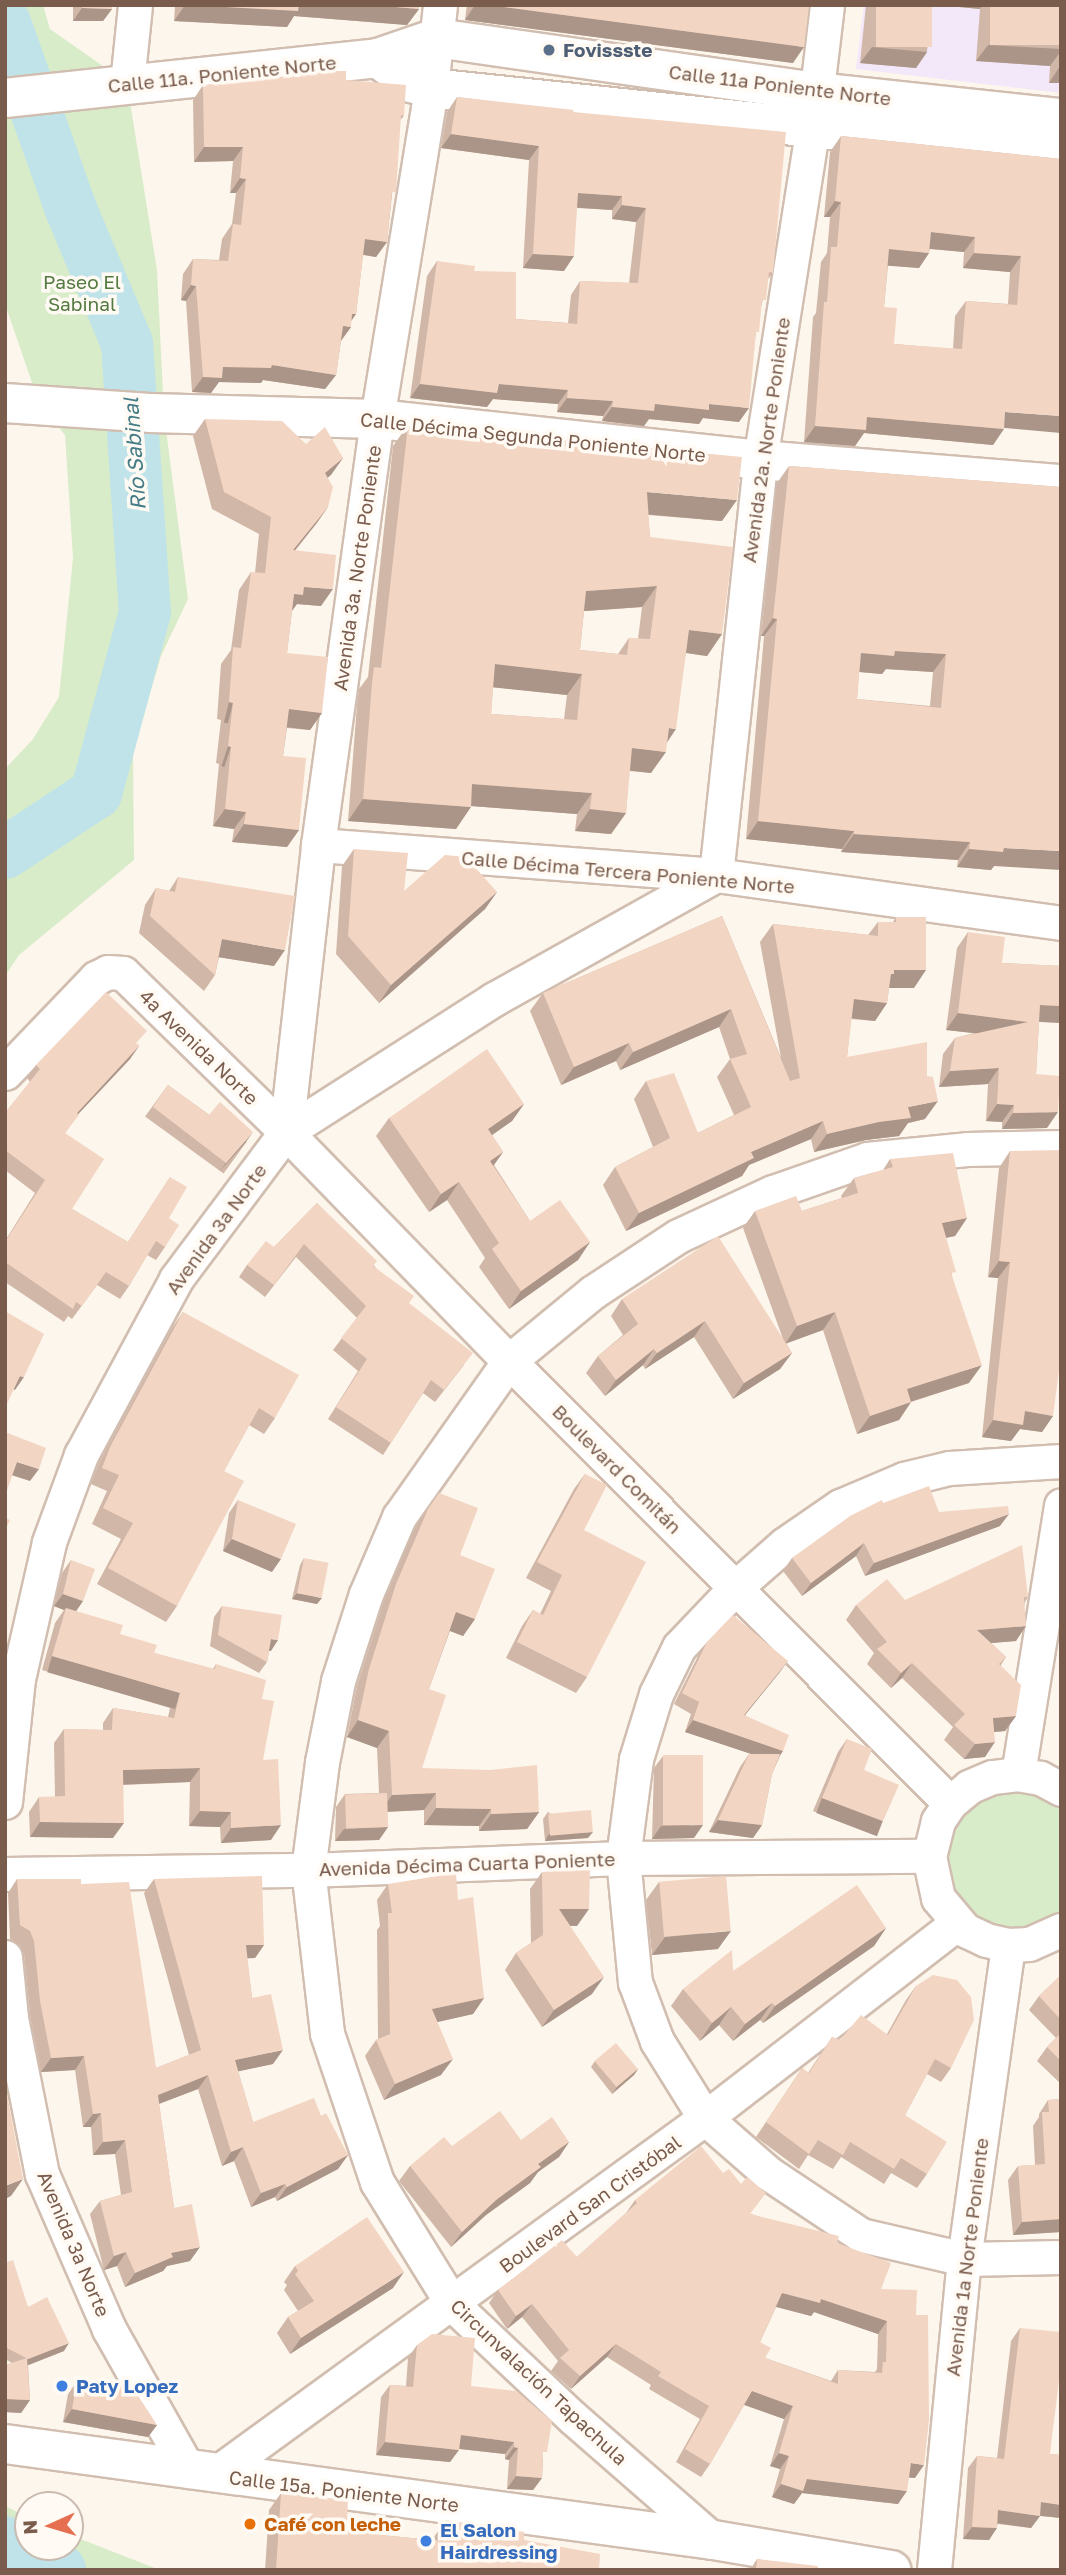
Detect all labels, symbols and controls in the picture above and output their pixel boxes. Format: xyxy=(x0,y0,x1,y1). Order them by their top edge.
place label: Fovissste xyxy=(563,39,652,61)
marker: Fovissste xyxy=(541,42,557,58)
street label: Calle 11a. Poniente Norte xyxy=(107,51,337,97)
street label: Calle 11a Poniente Norte xyxy=(668,60,892,110)
park label: Paseo El Sabinal xyxy=(43,271,121,315)
street label: Avenida 2a. Norte Poniente xyxy=(737,316,795,564)
water label: Río Sabinal xyxy=(117,397,151,511)
street label: Calle Décima Segunda Poniente Norte xyxy=(359,408,707,466)
street label: Avenida 3a. Norte Poniente xyxy=(328,444,386,692)
street label: Calle Décima Tercera Poniente Norte xyxy=(460,846,796,898)
street label: 4a Avenida Norte xyxy=(135,985,263,1109)
street label: Avenida 3a Norte xyxy=(161,1159,271,1299)
street label: Boulevard Comitán xyxy=(548,1400,686,1538)
street label: Avenida Décima Cuarta Poniente xyxy=(318,1847,616,1881)
street label: Boulevard San Cristóbal xyxy=(495,2130,685,2278)
street label: Avenida 1a Norte Poniente xyxy=(941,2136,993,2378)
street label: Avenida 3a Norte xyxy=(33,2168,115,2320)
street label: Circunvalación Tapachula xyxy=(446,2294,632,2470)
place label: Paty Lopez xyxy=(76,2375,178,2397)
marker: Paty Lopez xyxy=(54,2378,70,2394)
street label: Calle 15a. Poniente Norte xyxy=(228,2466,460,2516)
north arrow xyxy=(14,2491,84,2561)
place label: Café con leche xyxy=(264,2513,401,2535)
marker: Café con leche xyxy=(242,2516,258,2532)
text: N xyxy=(18,2519,42,2535)
place label: El Salon Hairdressing xyxy=(440,2519,557,2563)
marker: El Salon Hairdressing xyxy=(418,2533,434,2549)

